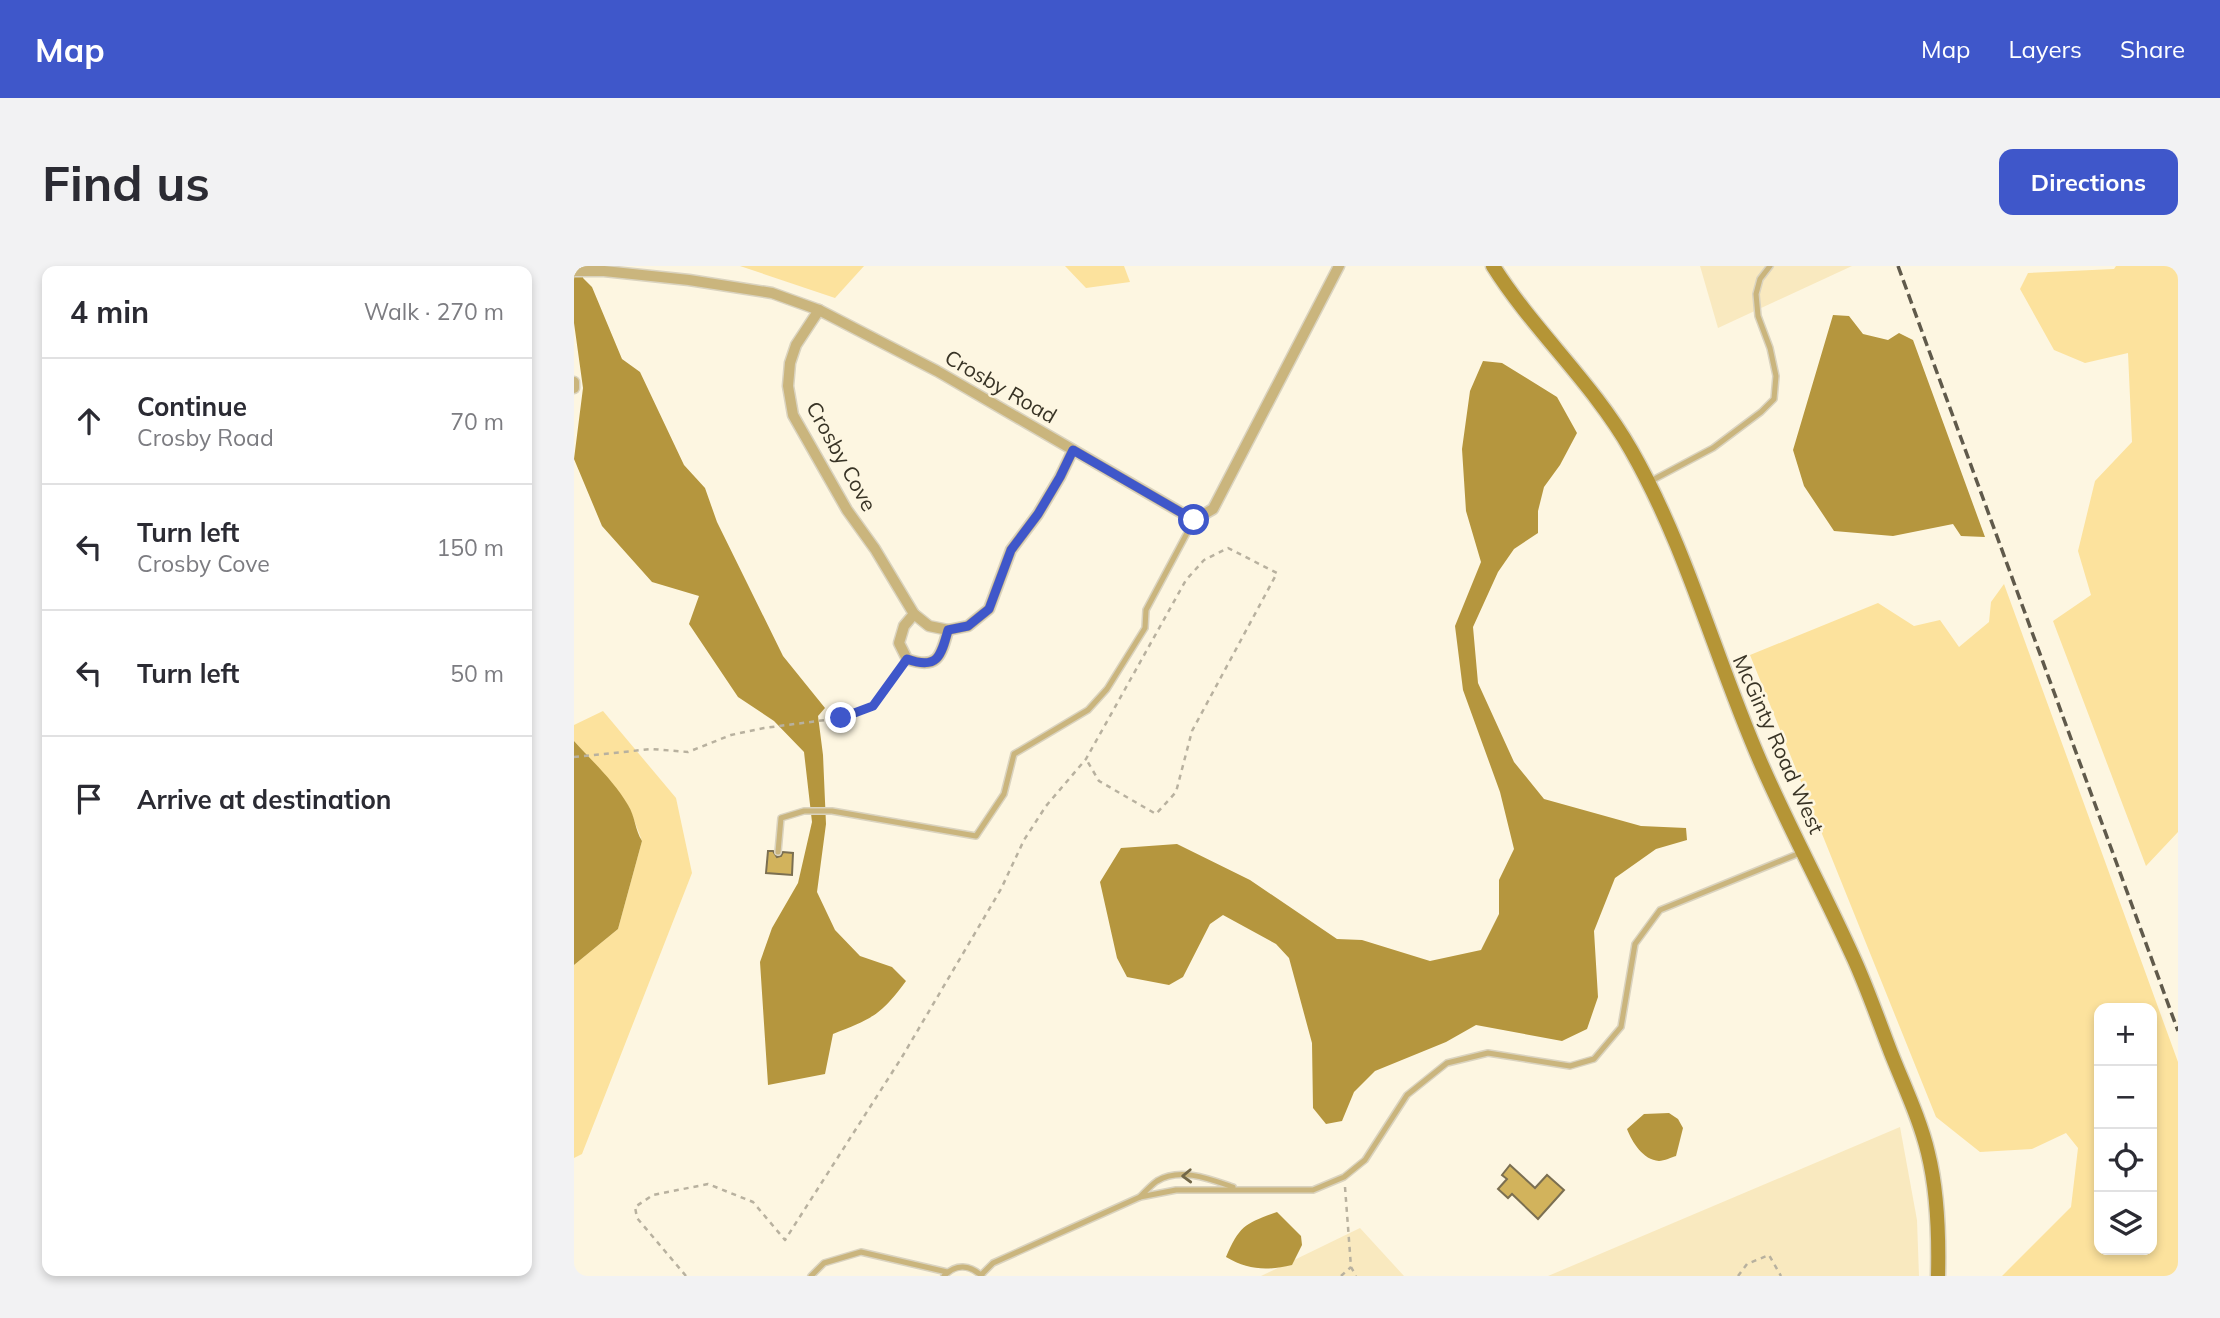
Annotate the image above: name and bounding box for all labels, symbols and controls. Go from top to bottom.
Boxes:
text: Map [35,29,105,70]
text: Map [1921,34,1970,64]
text: Layers [2008,34,2082,64]
text: Share [2120,34,2185,64]
button: Directions [1999,149,2178,215]
text: Find us [42,152,210,213]
text: 4 min [70,293,149,331]
text: Walk · 270 m [364,297,504,326]
street label: Crosby Road [940,344,1062,428]
text: Continue [137,390,247,423]
street label: Crosby Cove [801,397,883,515]
icon: ahead [70,402,108,440]
text: 70 m [450,407,504,436]
text: Crosby Road [137,423,274,452]
route start [1178,504,1209,535]
text: Turn left [137,516,239,549]
icon: left [70,528,108,566]
text: 150 m [436,533,504,562]
text: Crosby Cove [137,549,270,578]
street label: McGinty Road West [1728,650,1830,838]
icon: left [70,654,108,692]
text: Turn left [137,657,239,690]
text: 50 m [450,659,504,688]
route end [825,702,856,733]
icon: arrive [70,780,108,818]
text: Arrive at destination [137,783,392,816]
map controls [2094,1003,2157,1255]
button: + [2094,1003,2157,1066]
button: − [2094,1066,2157,1129]
button: locate [2094,1129,2157,1192]
one-way arrow [1181,1168,1192,1184]
button: layers [2094,1192,2157,1255]

